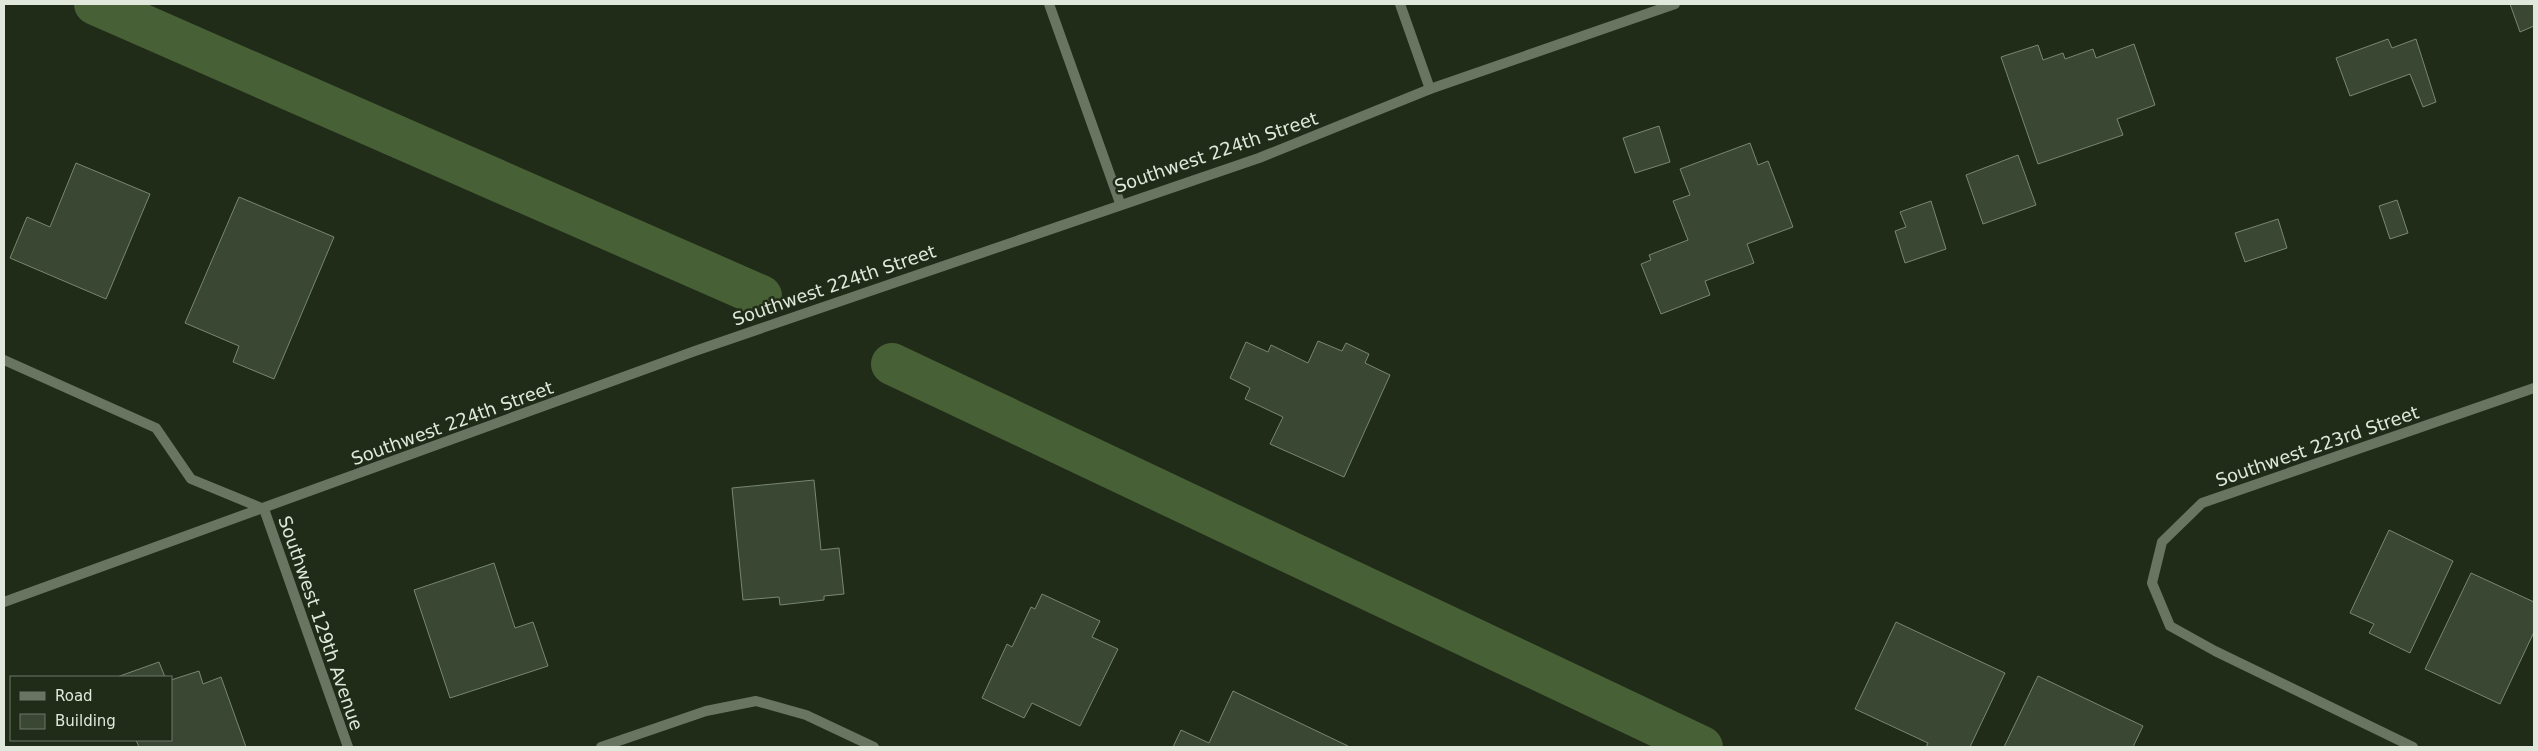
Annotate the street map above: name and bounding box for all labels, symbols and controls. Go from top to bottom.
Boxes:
street label: Southwest 224th Street [1112,107,1320,197]
street label: Southwest 224th Street [730,240,938,330]
street label: Southwest 224th Street [348,377,556,469]
street label: Southwest 223rd Street [2213,401,2421,491]
street label: Southwest 129th Avenue [274,513,368,733]
legend [10,676,172,741]
text: Road [55,687,93,705]
text: Building [55,712,116,730]

